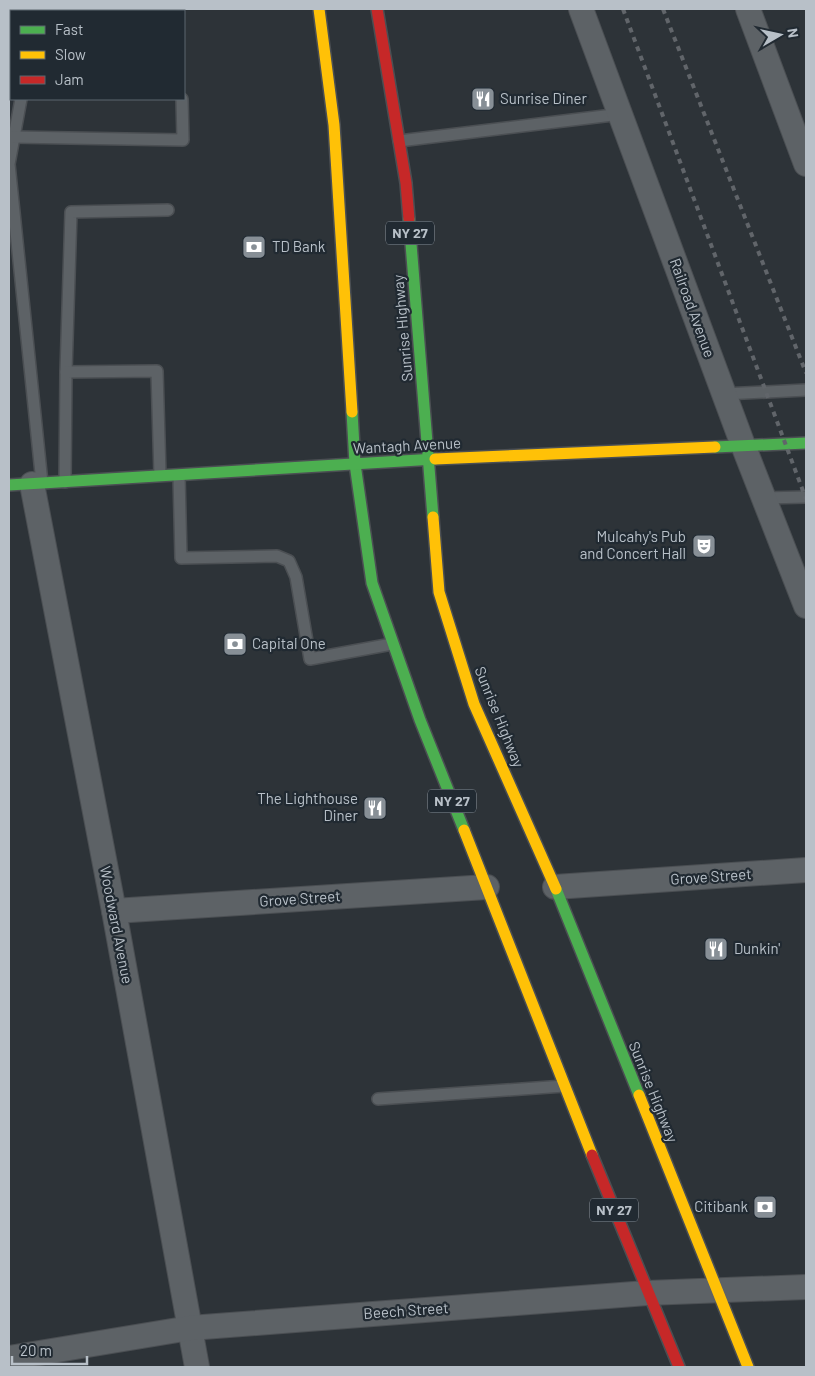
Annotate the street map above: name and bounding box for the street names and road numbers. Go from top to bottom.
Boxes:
road number: NY 27 [386,222,434,244]
street label: Railroad Avenue [667,256,719,360]
street label: Sunrise Highway [388,274,416,382]
street label: Wantagh Avenue [352,433,461,457]
street label: Sunrise Highway [472,664,528,770]
road number: NY 27 [428,789,476,812]
street label: Woodward Avenue [97,864,137,985]
street label: Grove Street [670,864,752,888]
street label: Grove Street [259,886,341,910]
street label: Sunrise Highway [626,1039,682,1145]
road number: NY 27 [590,1198,638,1222]
street label: Beech Street [363,1298,449,1322]

